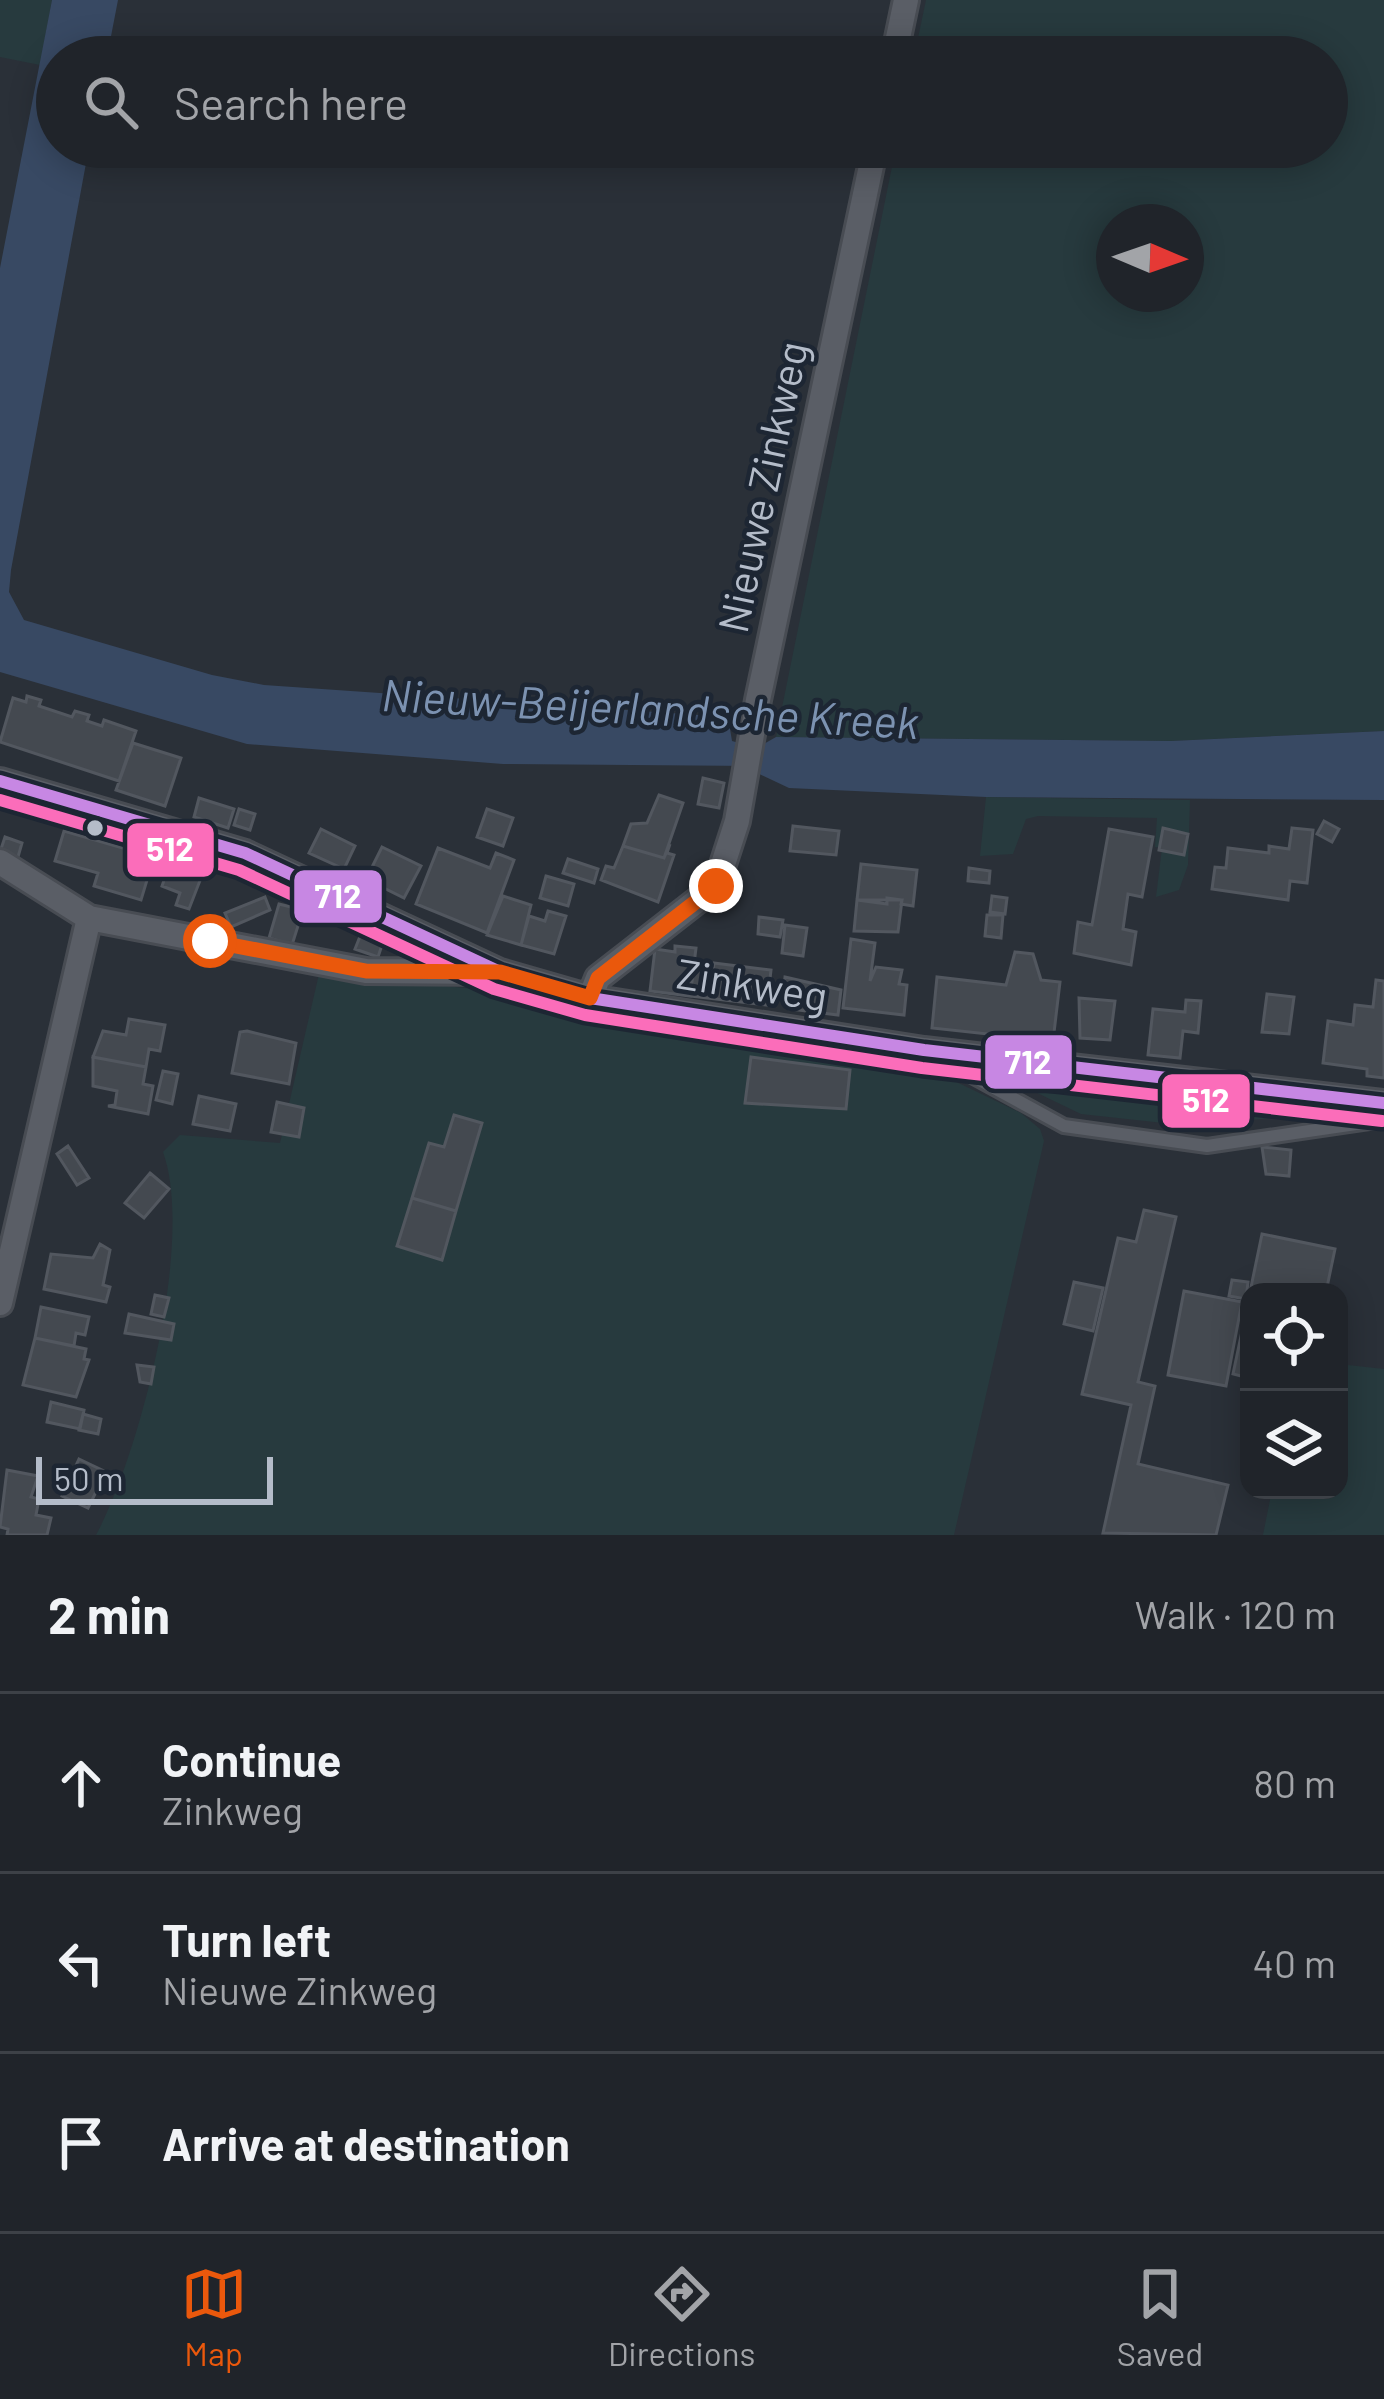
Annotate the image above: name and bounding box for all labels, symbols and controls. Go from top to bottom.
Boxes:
search box [36,36,1348,168]
icon: search [78,69,144,135]
text: Search here [174,75,408,129]
north arrow [1096,204,1204,312]
street label: Nieuwe Zinkweg [706,337,817,637]
water label: Nieuw-Beijerlandsche Kreek [380,666,920,748]
unlabelled marker [84,817,106,839]
line badge: 512 [125,821,216,879]
text: 512 [146,828,194,868]
route end [689,859,743,913]
line badge: 712 [292,868,384,925]
text: 712 [315,875,361,915]
route start [183,914,237,968]
street label: Zinkweg [673,946,831,1021]
line badge: 712 [983,1033,1074,1091]
text: 712 [1005,1041,1051,1081]
line badge: 512 [1160,1072,1252,1130]
text: 512 [1182,1079,1230,1119]
map controls [1240,1283,1348,1499]
button: locate [1240,1283,1348,1391]
button: layers [1240,1391,1348,1499]
scale bar [36,1451,273,1504]
text: 50 m [54,1458,124,1498]
text: 2 min [48,1583,170,1644]
text: Walk · 120 m [1135,1590,1336,1637]
text: Continue [162,1732,341,1786]
icon: ahead [48,1750,114,1816]
text: 80 m [1254,1759,1336,1806]
text: Zinkweg [162,1786,303,1833]
text: Turn left [162,1912,331,1966]
icon: left [48,1930,114,1996]
text: 40 m [1252,1939,1336,1986]
text: Nieuwe Zinkweg [162,1966,437,2013]
icon: arrive [48,2110,114,2176]
text: Arrive at destination [162,2116,570,2170]
tab: Map [181,2261,247,2373]
tab: Directions [608,2261,755,2373]
tab: Saved [1117,2261,1203,2373]

